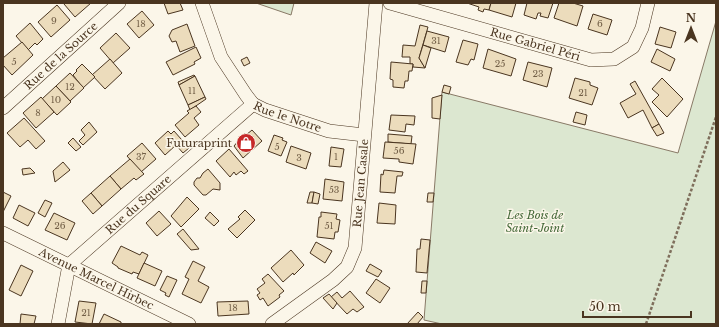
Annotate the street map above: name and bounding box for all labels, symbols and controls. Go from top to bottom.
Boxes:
north arrow [671,8,711,48]
text: N [686,11,697,25]
house number: 9 [51,15,57,26]
house number: 18 [136,18,146,29]
house number: 6 [597,18,603,29]
street label: Rue de la Source [21,19,100,92]
street label: Rue Gabriel Péri [489,25,582,64]
house number: 31 [431,35,441,46]
house number: 5 [11,56,17,67]
house number: 25 [495,58,505,69]
house number: 23 [532,68,544,79]
house number: 12 [65,81,75,92]
house number: 11 [188,85,196,96]
house number: 21 [578,87,588,98]
house number: 10 [51,94,61,105]
street label: Rue le Notre [251,98,323,135]
house number: 8 [35,107,41,118]
shop icon: Futuraprint [235,132,257,154]
place label: Futuraprint [166,136,233,150]
street label: Rue Jean Casale [350,138,371,228]
house number: 5 [274,141,280,152]
house number: 56 [394,145,405,156]
house number: 37 [136,151,147,162]
house number: 1 [334,151,338,162]
house number: 3 [296,152,302,163]
street label: Rue du Square [102,172,174,237]
house number: 53 [329,184,339,195]
park label: Les Bois de Saint-Joint [506,208,564,235]
house number: 26 [54,220,66,231]
house number: 51 [324,220,334,231]
street label: Avenue Marcel Hirbec [36,244,156,313]
scale bar [583,293,691,319]
text: 50 m [589,299,621,314]
house number: 18 [228,302,238,313]
house number: 21 [81,307,91,318]

